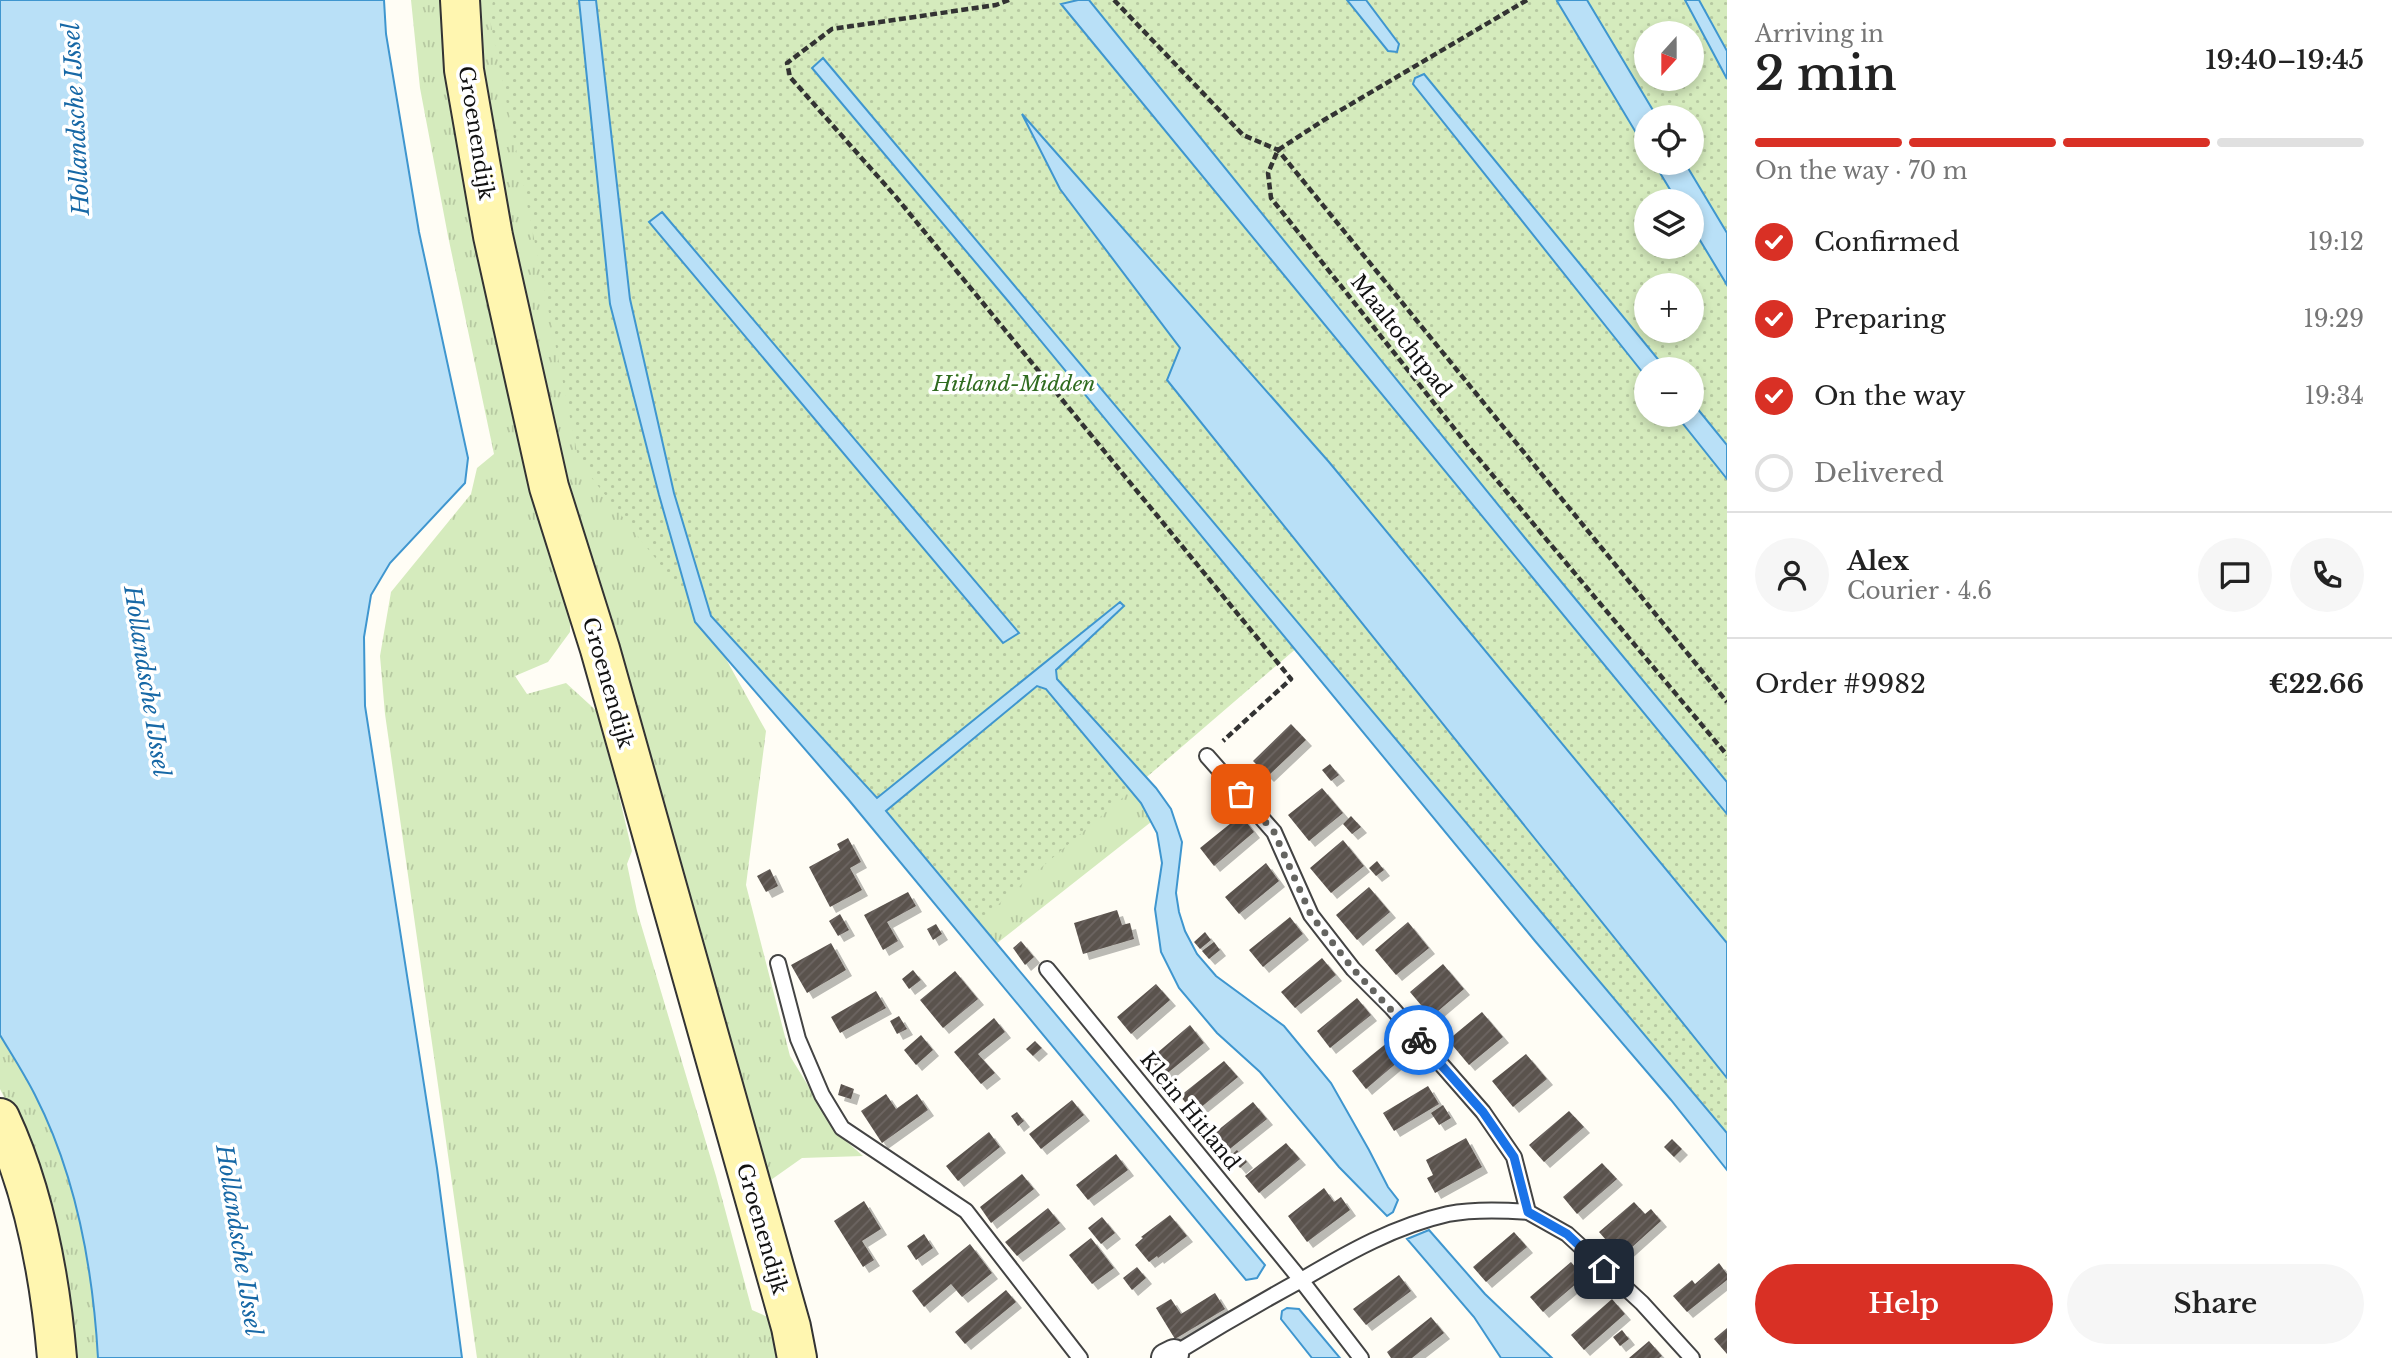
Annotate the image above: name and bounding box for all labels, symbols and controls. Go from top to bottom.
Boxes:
text: Arriving in [1755,20,1884,48]
water label: Hollandsche IJssel [57,21,95,217]
north arrow [1634,21,1704,91]
map controls [1634,21,1704,427]
text: 19:40–19:45 [2205,44,2364,76]
text: 2 min [1755,45,1897,102]
street label: Groenendijk [453,64,499,202]
button: locate [1634,105,1704,175]
text: On the way · 70 m [1755,157,1968,185]
button: layers [1634,189,1704,259]
icon: check [1755,223,1793,261]
text: Confirmed [1814,226,1959,258]
text: 19:12 [2308,228,2364,256]
street label: Maaltochtpad [1345,270,1457,402]
button: + [1634,273,1704,343]
icon: check [1755,300,1793,338]
text: Preparing [1814,303,1946,335]
text: 19:29 [2303,305,2364,333]
button: − [1634,357,1704,427]
park label: Hitland-Midden [932,371,1095,397]
icon: check [1755,377,1793,415]
text: On the way [1814,380,1966,412]
text: 19:34 [2305,382,2364,410]
text: Delivered [1814,457,1944,489]
button: person [1755,538,1829,612]
button: chat [2198,538,2272,612]
button: phone [2290,538,2364,612]
text: Alex [1847,545,1909,577]
text: Courier · 4.6 [1847,577,1992,605]
water label: Hollandsche IJssel [118,583,176,779]
street label: Groenendijk [577,614,639,752]
text: Order #9982 [1755,668,1926,700]
text: €22.66 [2269,668,2364,700]
pin [1211,764,1271,824]
icon: bag [1222,775,1260,813]
courier [1384,1005,1454,1075]
icon: bike [1400,1021,1438,1059]
street label: Klein Hitland [1134,1047,1246,1175]
water label: Hollandsche IJssel [210,1142,268,1338]
street label: Groenendijk [731,1160,793,1298]
pin [1574,1239,1634,1299]
icon: home [1585,1250,1623,1288]
button: Help [1755,1264,2053,1344]
button: Share [2067,1264,2364,1344]

